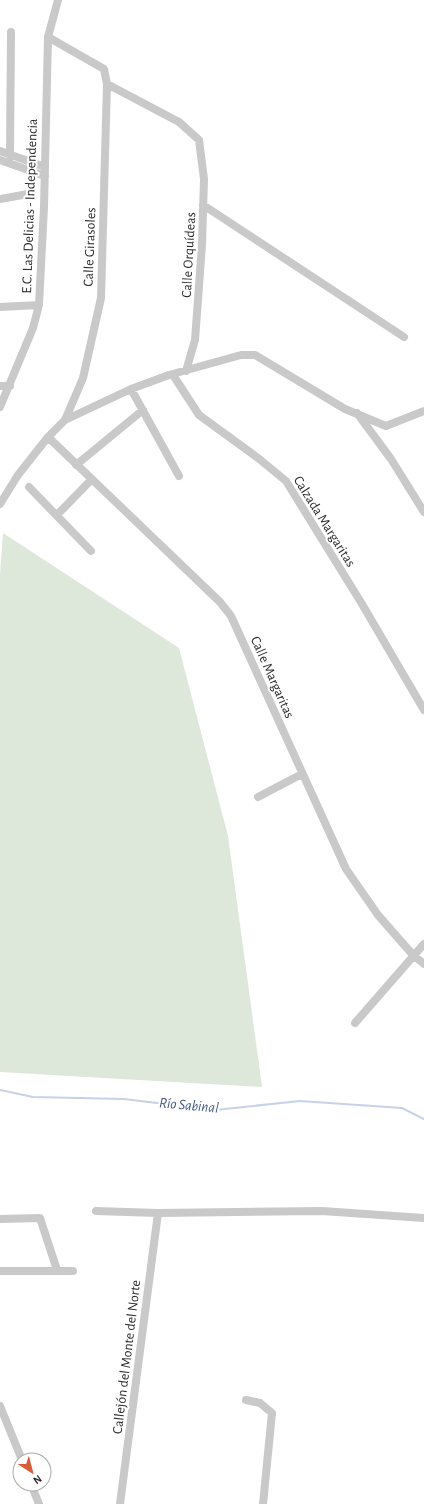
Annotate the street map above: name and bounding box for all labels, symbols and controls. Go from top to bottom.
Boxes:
street label: E.C. Las Delicias - Independencia [20,118,40,294]
street label: Calle Girasoles [82,207,98,287]
street label: Calle Orquídeas [180,212,198,298]
street label: Calzada Margaritas [291,474,358,569]
street label: Calle Margaritas [248,634,296,721]
water label: Río Sabinal [159,1095,220,1116]
street label: Callejón del Monte del Norte [111,1279,143,1435]
north arrow [12,1452,52,1492]
text: N [31,1473,44,1486]

